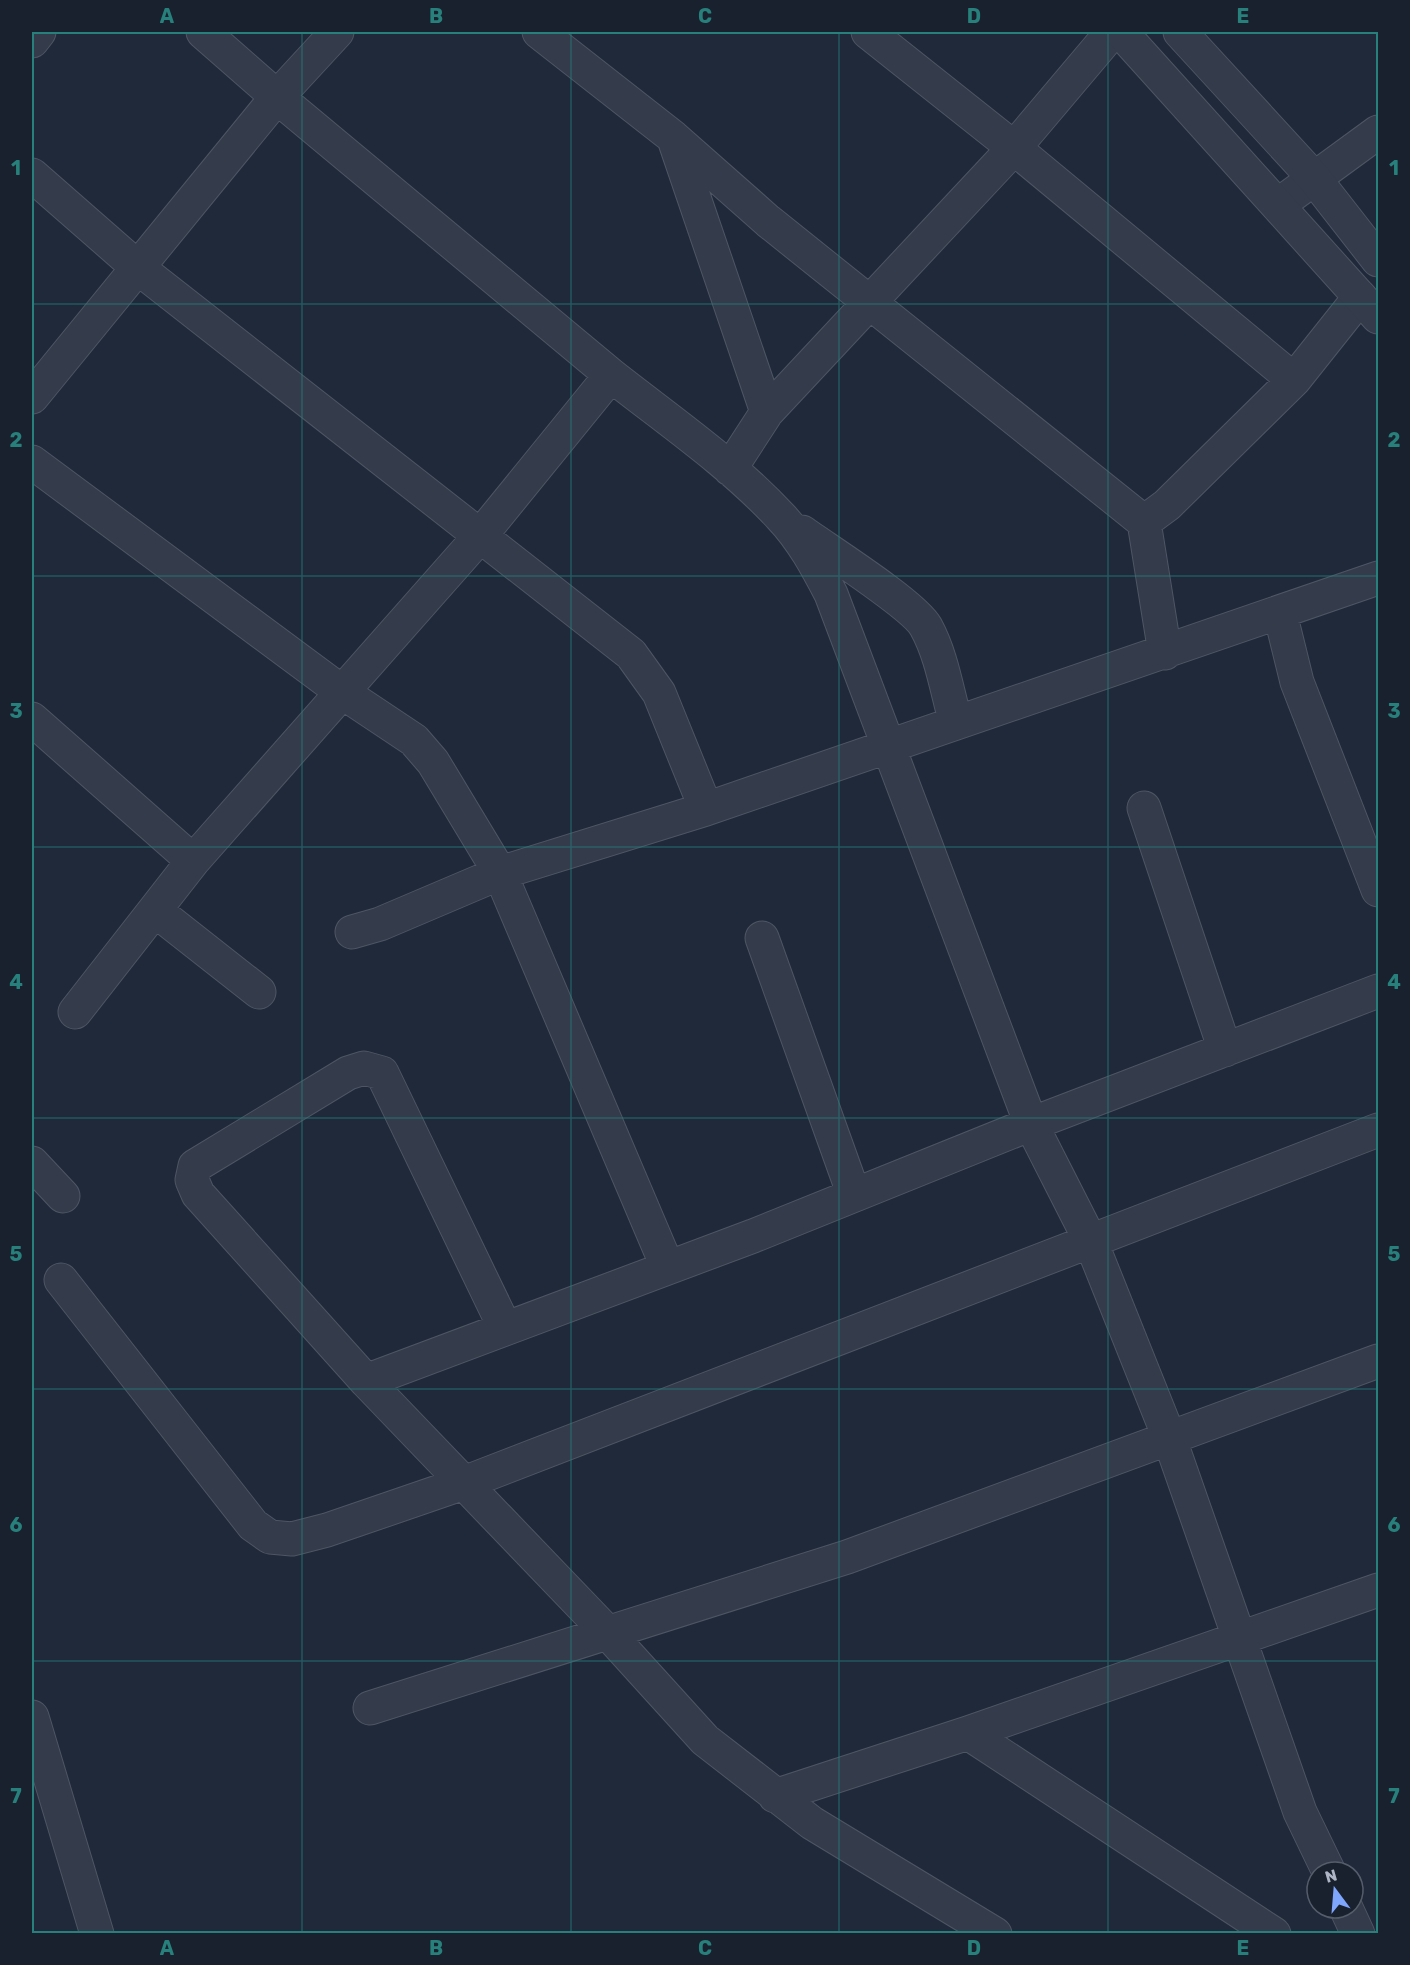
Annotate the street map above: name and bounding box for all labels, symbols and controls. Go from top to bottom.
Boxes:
text: A [160,4,175,28]
text: B [429,4,443,28]
text: C [698,4,712,28]
text: D [967,4,981,28]
text: E [1237,4,1249,28]
text: 1 [11,156,21,180]
text: 1 [1389,156,1399,180]
text: 2 [10,428,23,452]
text: 2 [1388,428,1401,452]
text: 3 [9,699,23,723]
text: 3 [1387,699,1401,723]
text: 4 [9,970,23,994]
text: 4 [1387,970,1401,994]
text: 5 [10,1242,23,1266]
text: 5 [1388,1242,1401,1266]
text: 6 [9,1513,23,1537]
text: 6 [1387,1513,1401,1537]
text: 7 [10,1784,22,1808]
text: 7 [1388,1784,1400,1808]
north arrow [1305,1860,1365,1920]
text: N [1323,1865,1339,1887]
text: A [160,1936,175,1960]
text: B [429,1936,443,1960]
text: C [698,1936,712,1960]
text: D [967,1936,981,1960]
text: E [1237,1936,1249,1960]

